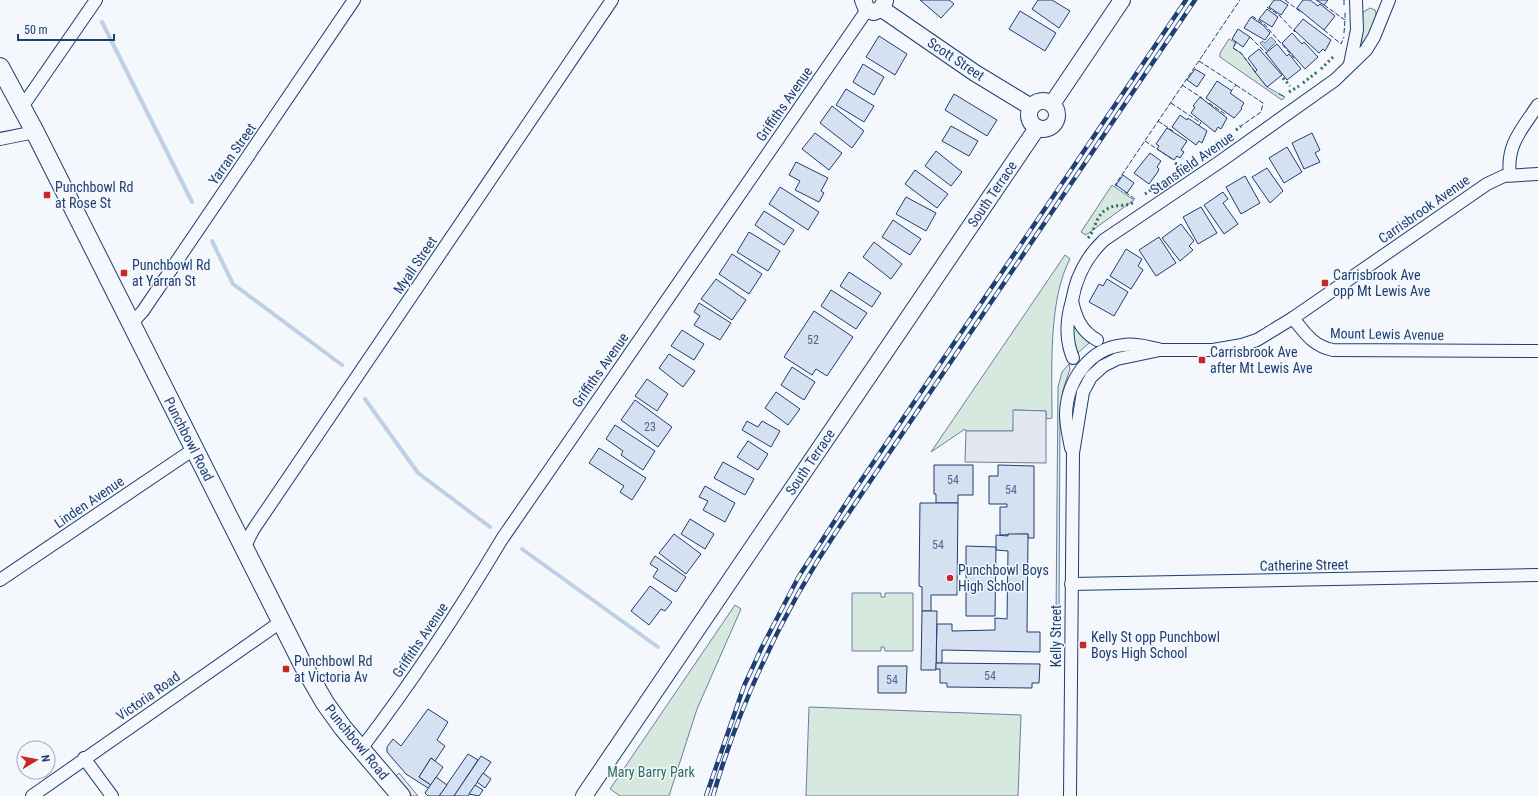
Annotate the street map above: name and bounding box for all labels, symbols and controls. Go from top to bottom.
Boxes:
scale bar [18,16,114,42]
text: 50 m [24,23,48,37]
street label: Scott Street [925,34,987,84]
street label: Griffiths Avenue [753,63,816,144]
street label: Yarran Street [205,120,259,188]
street label: Stansfield Avenue [1147,128,1237,198]
street label: South Terrace [964,158,1020,230]
street label: Carrisbrook Avenue [1375,171,1473,246]
place label: Punchbowl Rd at Rose St [55,179,133,211]
marker: Punchbowl Rd at Rose St [42,190,52,200]
street label: Myall Street [390,233,440,297]
place label: Punchbowl Rd at Yarran St [132,257,210,289]
place label: Carrisbrook Ave opp Mt Lewis Ave [1333,267,1431,299]
marker: Punchbowl Rd at Yarran St [119,268,129,278]
marker: Carrisbrook Ave opp Mt Lewis Ave [1320,278,1330,288]
street label: Mount Lewis Avenue [1330,325,1445,343]
street label: Griffiths Avenue [569,329,632,410]
house number: 52 [807,333,819,347]
place label: Carrisbrook Ave after Mt Lewis Ave [1210,344,1313,376]
marker: Carrisbrook Ave after Mt Lewis Ave [1197,355,1207,365]
street label: Punchbowl Road [161,394,217,484]
house number: 23 [644,420,656,434]
street label: South Terrace [782,426,838,498]
street label: Linden Avenue [51,473,127,531]
house number: 54 [947,473,959,487]
house number: 54 [1005,483,1017,497]
house number: 54 [932,538,944,552]
street label: Catherine Street [1259,556,1349,574]
place label: Punchbowl Boys High School [958,562,1049,594]
marker: Punchbowl Boys High School [945,573,955,583]
street label: Griffiths Avenue [389,599,451,681]
street label: Kelly Street [1048,605,1064,667]
place label: Kelly St opp Punchbowl Boys High School [1091,629,1220,661]
marker: Kelly St opp Punchbowl Boys High School [1078,640,1088,650]
place label: Punchbowl Rd at Victoria Av [294,653,372,685]
marker: Punchbowl Rd at Victoria Av [281,664,291,674]
street label: Victoria Road [113,668,183,724]
house number: 54 [984,669,996,683]
house number: 54 [886,673,898,687]
street label: Punchbowl Road [322,701,392,783]
north arrow [16,740,56,780]
text: N [38,754,52,763]
park label: Mary Barry Park [607,764,696,780]

